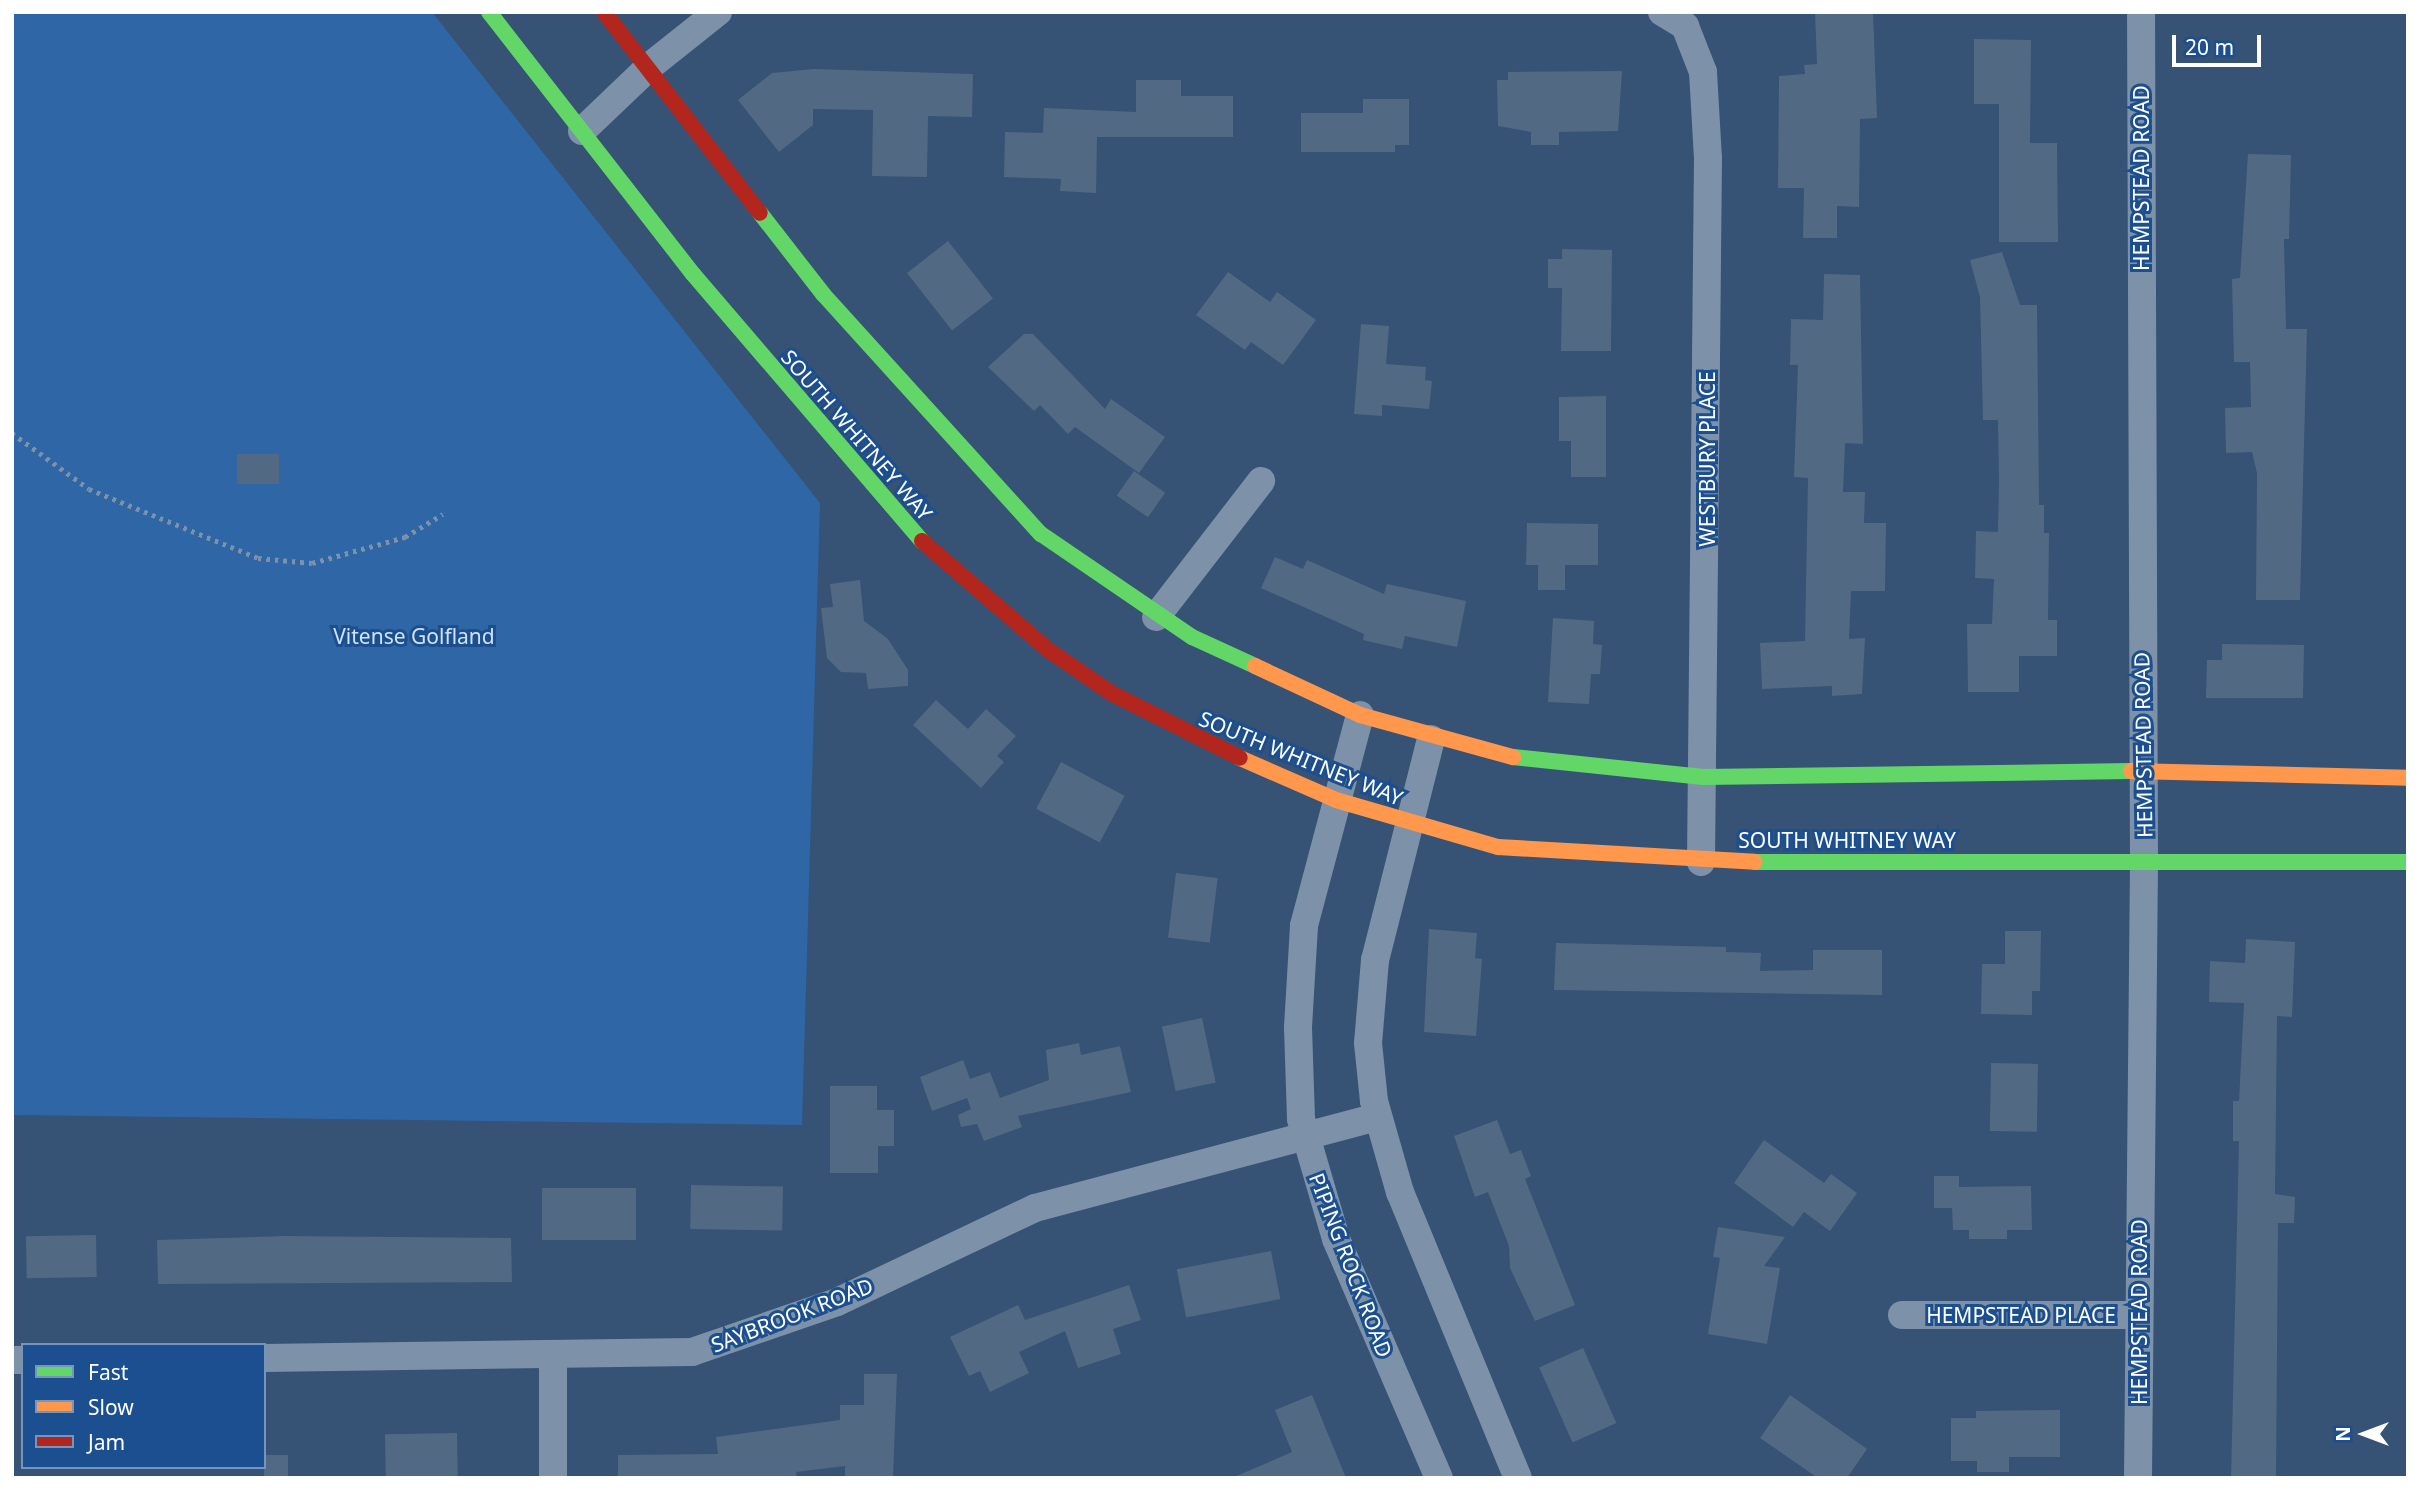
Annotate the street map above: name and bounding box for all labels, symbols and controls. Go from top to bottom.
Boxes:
scale bar [2175,21,2264,65]
text: 20 m [2185,33,2234,61]
street label: HEMPSTEAD ROAD [2128,85,2154,271]
street label: SOUTH WHITNEY WAY [776,345,938,525]
street label: WESTBURY PLACE [1694,371,1720,547]
park label: Vitense Golfland [333,623,495,649]
street label: HEMPSTEAD ROAD [2129,652,2157,838]
street label: SOUTH WHITNEY WAY [1195,706,1407,810]
street label: SOUTH WHITNEY WAY [1738,827,1956,853]
street label: PIPING ROCK ROAD [1304,1169,1398,1361]
street label: HEMPSTEAD ROAD [2126,1219,2152,1405]
street label: SAYBROOK ROAD [708,1273,876,1357]
street label: HEMPSTEAD PLACE [1926,1302,2116,1328]
legend [21,1343,266,1469]
text: Fast [88,1358,128,1386]
text: Slow [88,1393,134,1421]
north arrow [2329,1399,2399,1469]
text: N [2330,1426,2356,1442]
text: Jam [88,1428,125,1456]

